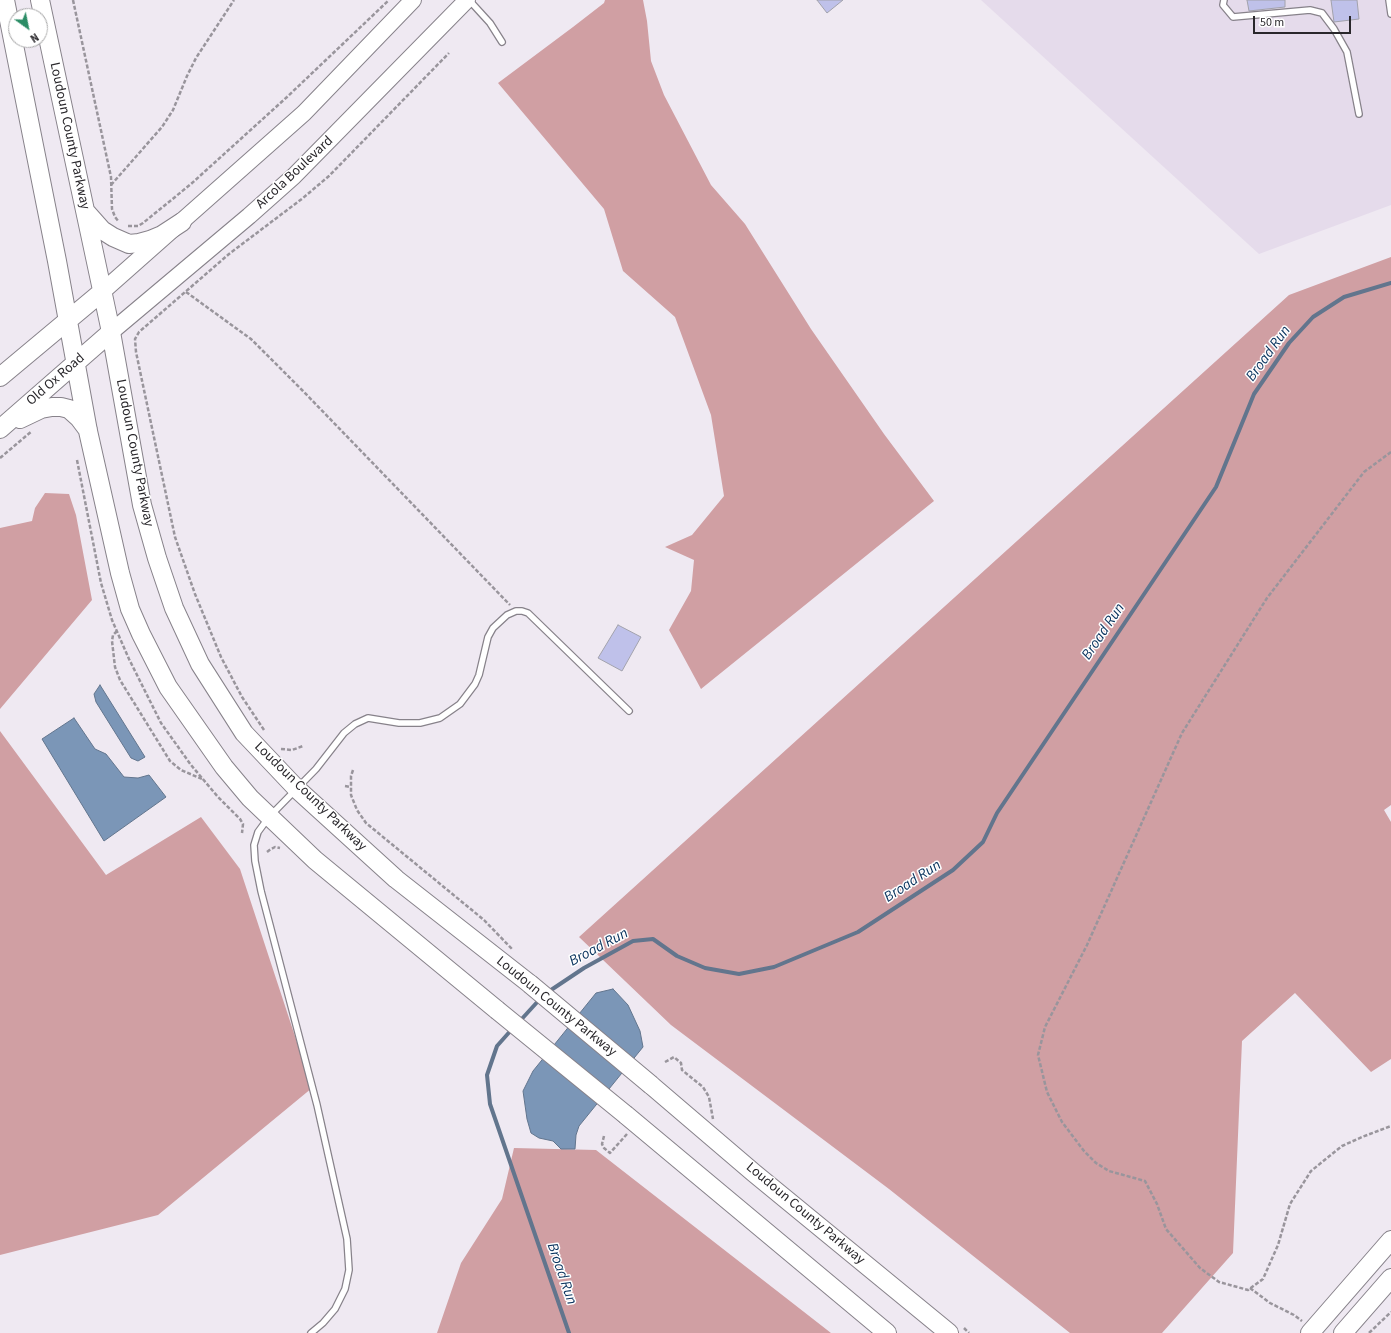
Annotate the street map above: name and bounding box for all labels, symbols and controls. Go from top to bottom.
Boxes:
north arrow [8,8,48,48]
scale bar [1255,8,1353,34]
text: 50 m [1260,14,1284,31]
text: N [27,29,41,46]
street label: Loudoun County Parkway [45,61,93,211]
street label: Arcola Boulevard [253,133,337,213]
water label: Broad Run [1243,323,1295,385]
street label: Old Ox Road [23,350,89,410]
street label: Loudoun County Parkway [111,378,157,528]
water label: Broad Run [1079,600,1129,664]
street label: Loudoun County Parkway [250,739,370,855]
water label: Broad Run [881,857,945,907]
water label: Broad Run [566,925,632,971]
street label: Loudoun County Parkway [492,953,620,1061]
street label: Loudoun County Parkway [742,1159,868,1269]
water label: Broad Run [542,1241,580,1307]

